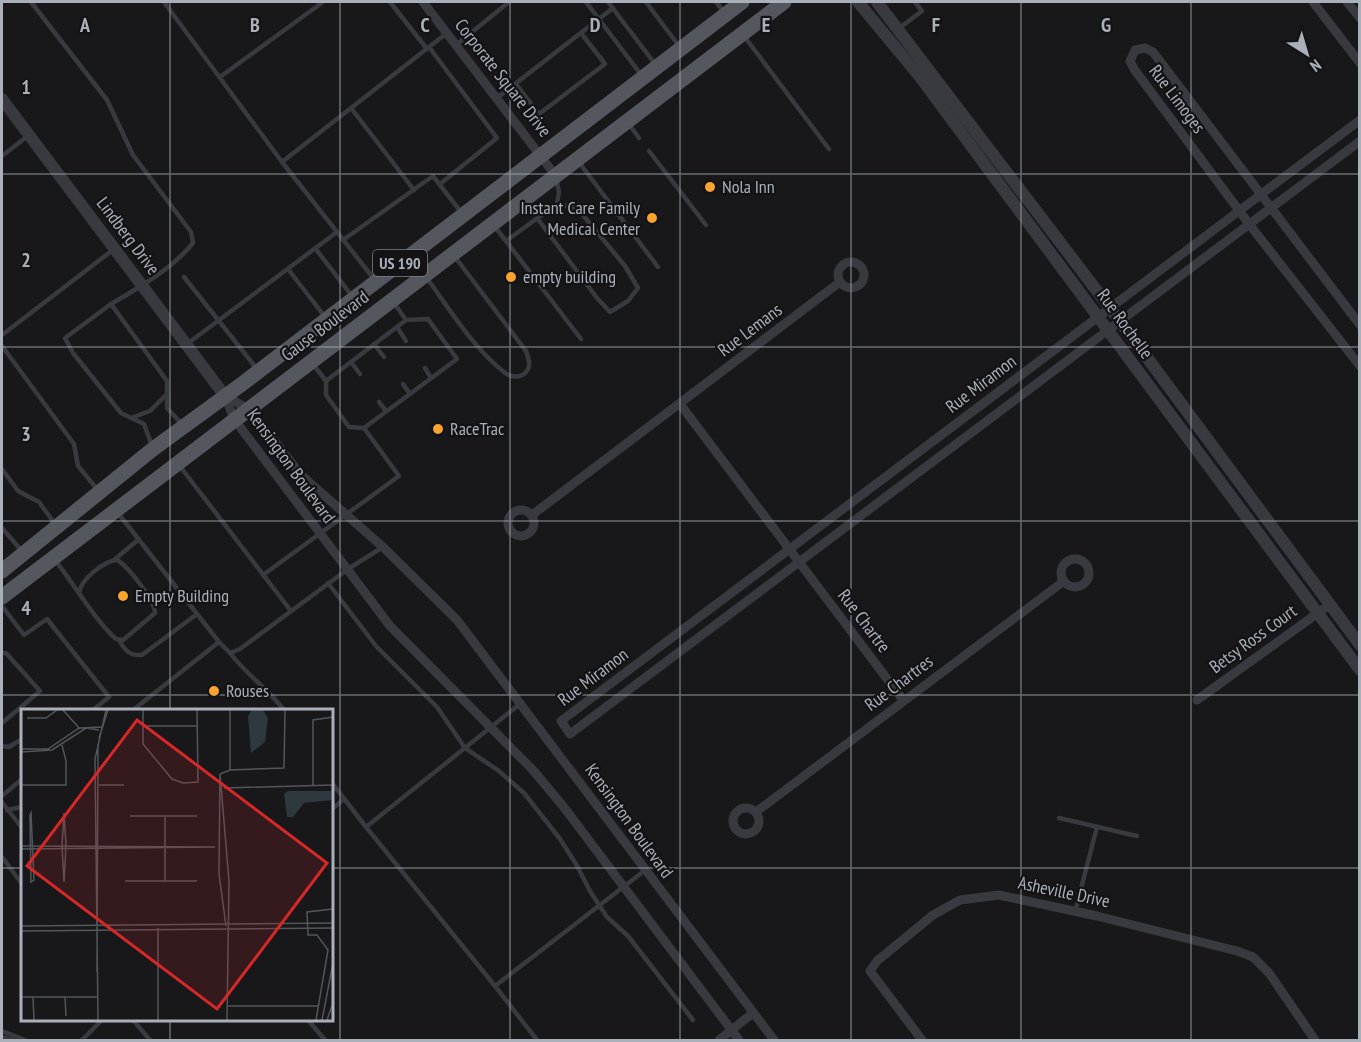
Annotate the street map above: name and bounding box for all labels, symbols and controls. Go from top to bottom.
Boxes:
text: A [79,12,91,38]
text: B [250,12,260,38]
text: C [420,12,430,38]
text: D [590,12,601,38]
text: E [762,12,770,38]
text: F [932,12,940,38]
text: G [1101,12,1111,38]
street label: Corporate Square Drive [450,14,557,141]
north arrow [1277,24,1337,84]
text: N [1307,55,1325,77]
street label: Rue Limoges [1144,60,1211,138]
text: 1 [21,74,31,100]
place label: Nola Inn [722,175,775,198]
marker: Nola Inn [703,180,717,194]
street label: Lindberg Drive [92,192,165,279]
place label: Instant Care Family Medical Center [520,196,640,240]
marker: Instant Care Family Medical Center [645,211,659,225]
text: 2 [21,247,31,273]
road number: US 190 [373,250,427,276]
place label: empty building [523,265,616,288]
marker: empty building [504,270,518,284]
street label: Rue Rochelle [1092,284,1159,363]
street label: Gause Boulevard [276,285,373,366]
street label: Rue Lemans [713,298,786,361]
street label: Rue Miramon [941,350,1021,418]
street label: Kensington Boulevard [242,404,341,527]
place label: RaceTrac [450,417,505,440]
text: 3 [21,421,31,447]
marker: RaceTrac [431,422,445,436]
place label: Empty Building [135,584,229,607]
street label: Rue Chartre [833,584,896,657]
marker: Empty Building [116,589,130,603]
text: 4 [21,595,31,621]
street label: Betsy Ross Court [1205,599,1301,678]
street label: Rue Miramon [553,643,633,711]
street label: Rue Chartres [860,649,938,716]
place label: Rouses [226,679,269,702]
marker: Rouses [207,684,221,698]
inset map [21,709,333,1021]
street label: Kensington Boulevard [580,759,679,882]
street label: Asheville Drive [1016,871,1112,912]

